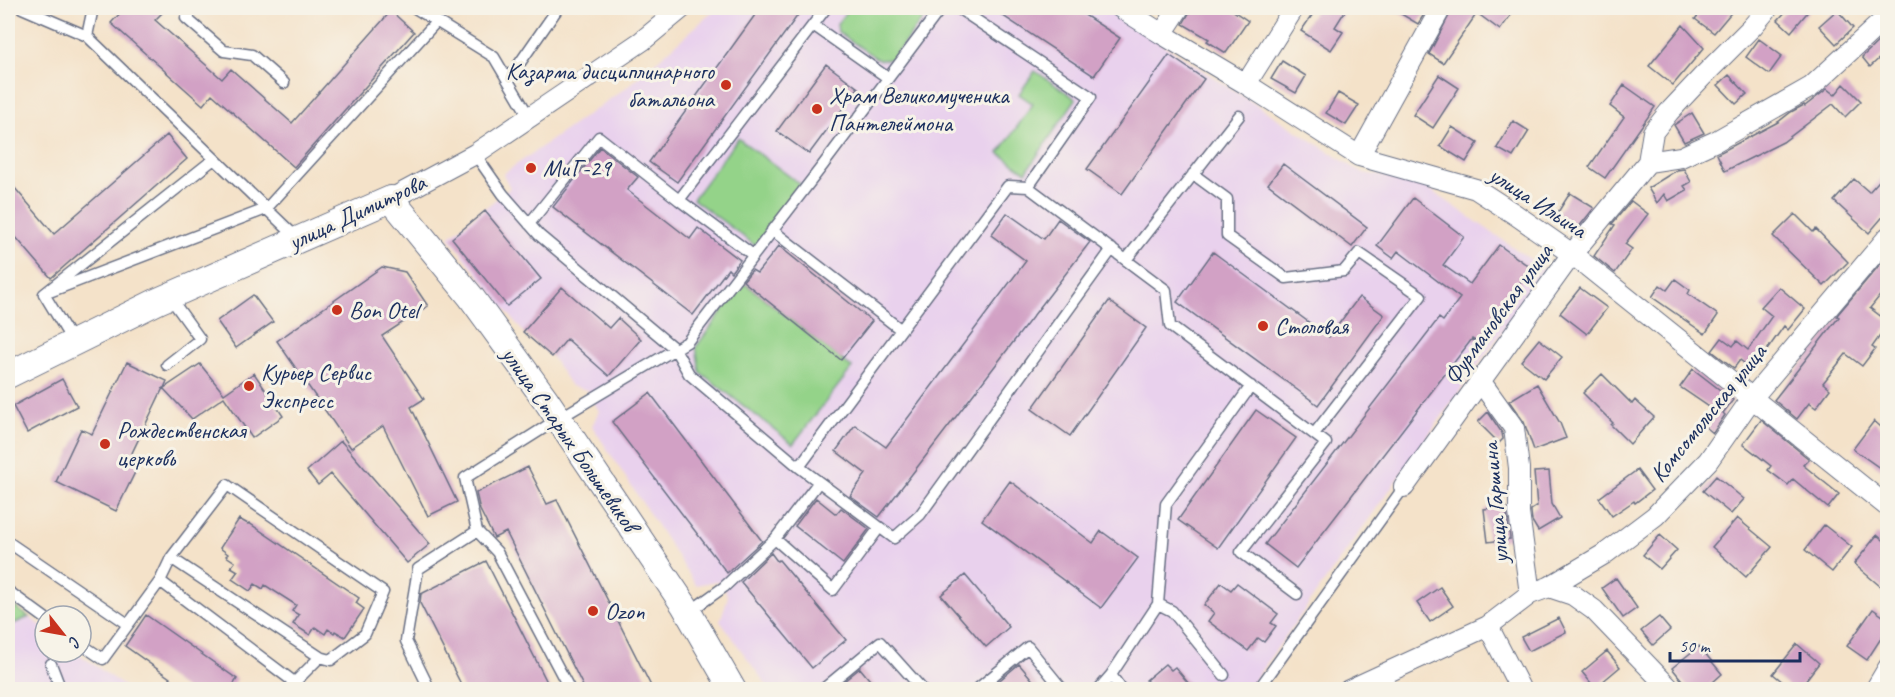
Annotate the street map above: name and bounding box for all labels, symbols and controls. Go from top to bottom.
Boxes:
place label: Казарма дисциплинарного батальона [506,56,716,114]
marker: Казарма дисциплинарного батальона [719,78,733,92]
place label: Храм Великомученика Пантелеймона [829,80,1010,138]
marker: Храм Великомученика Пантелеймона [810,102,824,116]
place label: МиГ-29 [543,153,613,183]
street label: улица Ильича [1482,158,1593,245]
marker: МиГ-29 [524,161,538,175]
street label: улица Димитрова [282,166,432,258]
street label: Фурмановская улица [1437,237,1560,390]
place label: Bon Otel [349,295,422,325]
marker: Bon Otel [330,303,344,317]
place label: Столовая [1275,311,1350,341]
marker: Столовая [1256,319,1270,333]
street label: Комсомольская улица [1643,337,1774,488]
street label: улица Старых Большевиков [494,339,648,542]
place label: Курьер Сервис Экспресс [261,357,372,415]
marker: Курьер Сервис Экспресс [242,379,256,393]
place label: Рождественская церковь [117,415,247,473]
marker: Рождественская церковь [98,437,112,451]
street label: улица Гаршина [1475,439,1515,567]
place label: Ozon [605,596,645,626]
north arrow [33,604,93,664]
marker: Ozon [586,604,600,618]
scale bar [1670,625,1800,663]
text: С [63,633,86,652]
text: 50 m [1679,635,1712,657]

